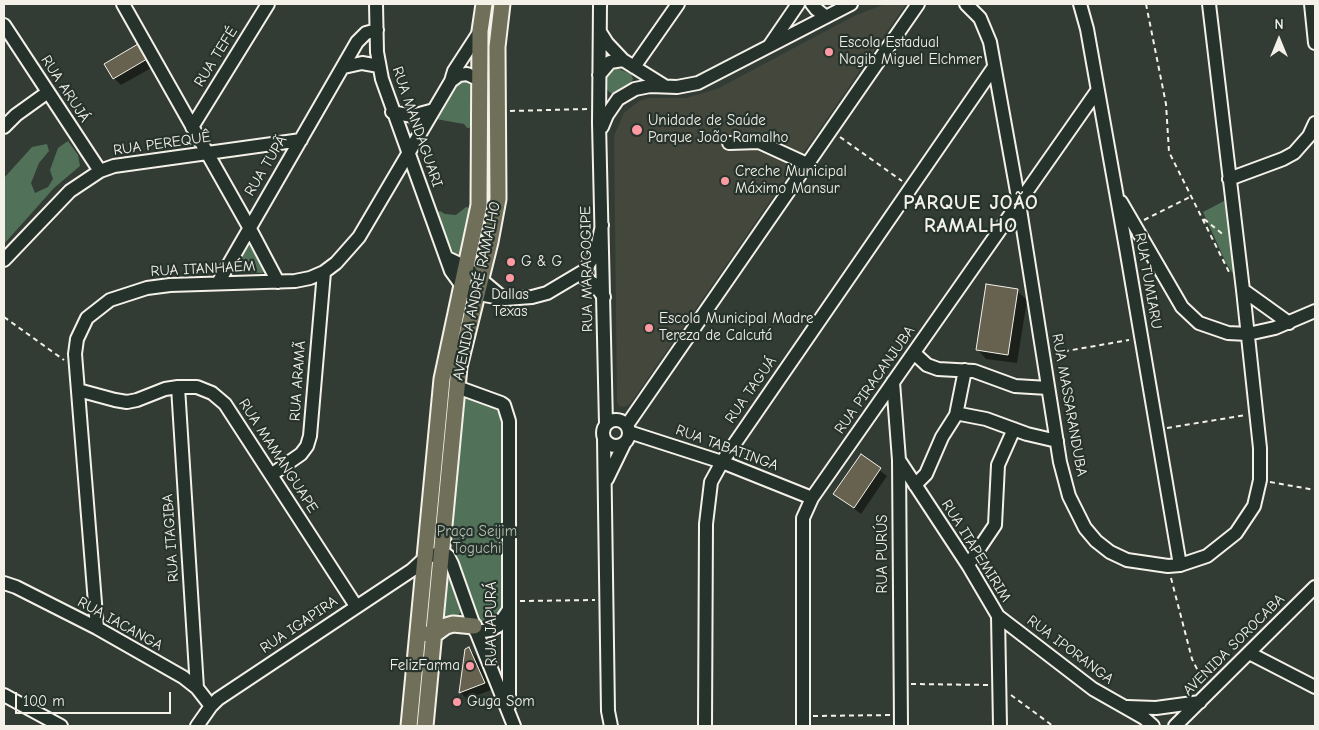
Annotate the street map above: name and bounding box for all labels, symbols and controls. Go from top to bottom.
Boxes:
north arrow [1254,15,1304,65]
text: N [1274,16,1284,33]
street label: RUA TEFÉ [191,24,241,90]
place label: Escola Estadual Nagib Miguel Elchmer [839,34,982,69]
marker: Escola Estadual Nagib Miguel Elchmer [823,46,835,58]
street label: RUA ARUJÁ [37,52,93,126]
street label: RUA MANDAGUARI [388,64,446,190]
place label: Unidade de Saúde Parque João Ramalho [648,112,789,147]
marker: Unidade de Saúde Parque João Ramalho [630,123,644,137]
street label: RUA PEREQUÊ [112,128,212,160]
street label: RUA TUPÃ [241,132,291,200]
place label: Creche Municipal Máximo Mansur [735,163,847,198]
marker: Creche Municipal Máximo Mansur [719,175,731,187]
district label: PARQUE JOÃO RAMALHO [902,191,1040,238]
street label: AVENIDA ANDRÉ RAMALHO [449,200,505,382]
street label: RUA MARAGOGIPE [577,206,597,332]
street label: RUA TUMIARU [1131,231,1165,331]
place label: G & G [521,253,562,271]
marker: G & G [505,256,517,268]
street label: RUA ITANHAÉM [150,257,256,281]
marker: Dallas Texas [504,272,516,284]
place label: Dallas Texas [491,286,529,321]
place label: Escola Municipal Madre Tereza de Calcutá [659,310,813,345]
marker: Escola Municipal Madre Tereza de Calcutá [643,322,655,334]
street label: RUA PIRACANJUBA [831,323,919,437]
street label: RUA MASSARANDUBA [1048,332,1090,478]
street label: RUA ARAMÃ [286,340,310,422]
street label: RUA TAGUÁ [721,353,781,427]
street label: RUA MAMANGUAPE [234,396,322,516]
street label: RUA TABATINGA [673,421,781,475]
street label: RUA ITAGIBA [159,493,183,583]
street label: RUA ITAPEMIRIM [937,497,1015,605]
street label: RUA PURÚS [874,514,892,594]
park label: Praça Seijim Toguchi [437,523,517,558]
street label: RUA JAPURÁ [483,582,501,666]
street label: AVENIDA SOROCABA [1179,590,1289,700]
street label: RUA IGAPIRA [257,592,341,658]
street label: RUA IACANGA [74,593,166,655]
street label: RUA IPORANGA [1023,612,1117,688]
place label: FelizFarma [390,657,460,675]
marker: FelizFarma [464,660,476,672]
scale bar [18,682,174,714]
text: 100 m [23,692,65,710]
place label: Guga Som [467,693,535,711]
marker: Guga Som [451,696,463,708]

